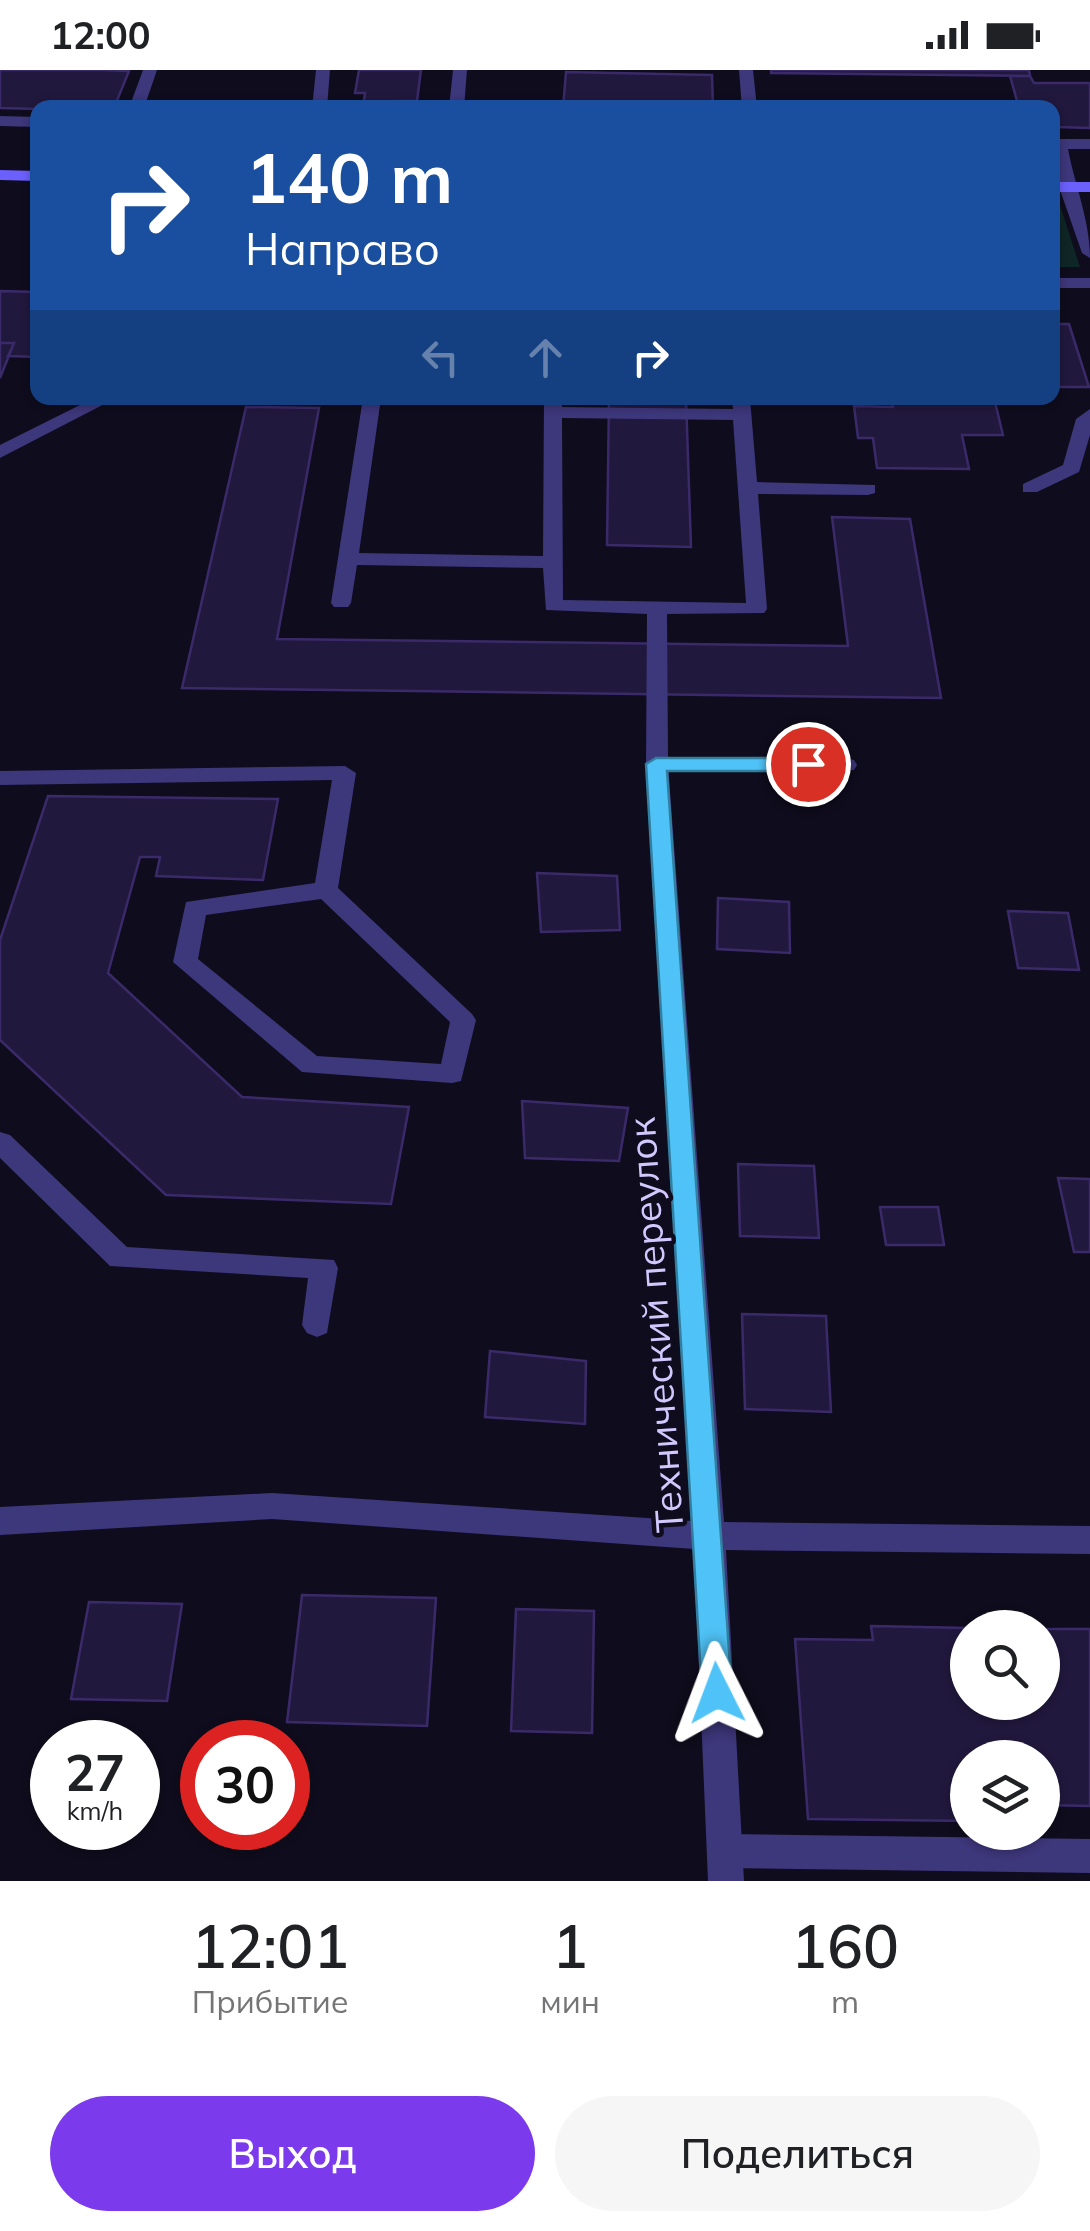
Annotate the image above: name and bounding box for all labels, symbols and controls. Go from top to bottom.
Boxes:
text: 12:00 [50,11,151,59]
text: 140 m [245,133,453,221]
icon: right [80,140,210,270]
text: Направо [245,220,440,276]
icon: left [413,330,468,385]
icon: ahead [518,330,573,385]
icon: right [623,330,678,385]
pin [766,722,851,807]
icon: arrive [781,737,836,792]
street label: Технический переулок [617,1115,693,1534]
map controls [950,1610,1060,1850]
button: search [950,1610,1060,1720]
position arrow [665,1641,769,1745]
speed limit sign: 30 [180,1720,310,1850]
button: layers [950,1740,1060,1850]
text: 27 [65,1741,125,1804]
text: km/h [67,1795,123,1826]
text: 12:01 [191,1908,349,1983]
text: 1 [552,1908,588,1983]
text: 160 [791,1908,899,1983]
text: Прибытие [192,1981,349,2021]
text: мин [540,1981,600,2021]
text: m [831,1981,859,2021]
button: Выход [50,2096,535,2211]
button: Поделиться [555,2096,1040,2211]

